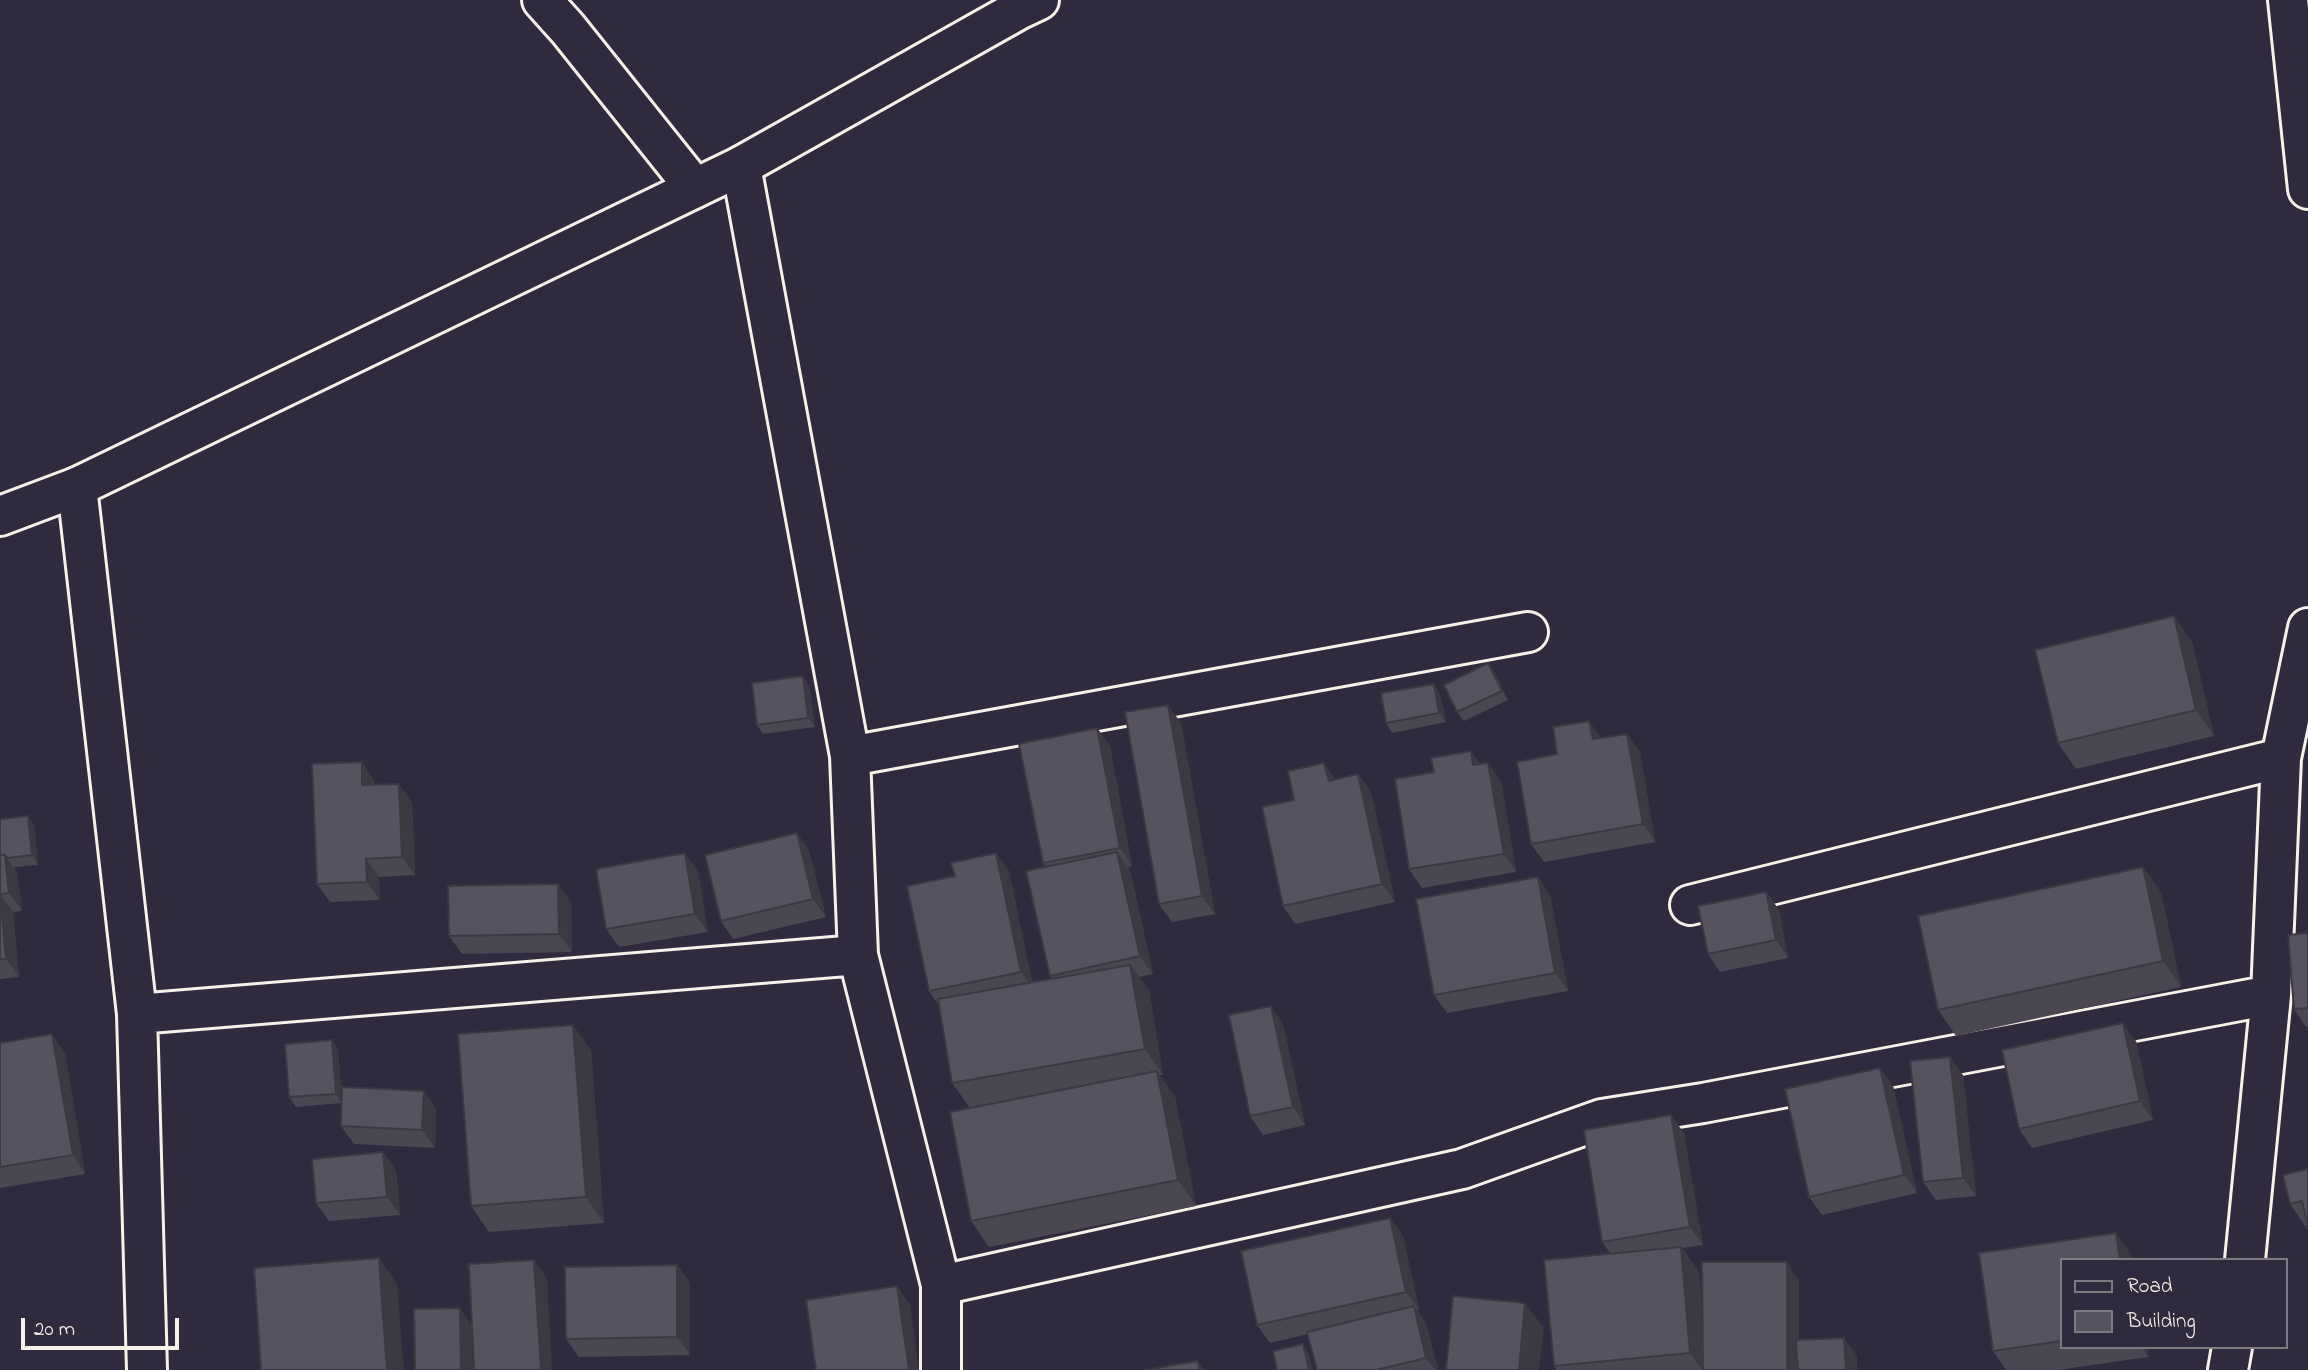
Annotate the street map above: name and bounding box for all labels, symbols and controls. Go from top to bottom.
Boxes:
legend [2060,1258,2287,1349]
text: Road [2127,1272,2173,1302]
scale bar [24,1304,182,1348]
text: Building [2127,1307,2196,1337]
text: 20 m [34,1315,75,1345]

